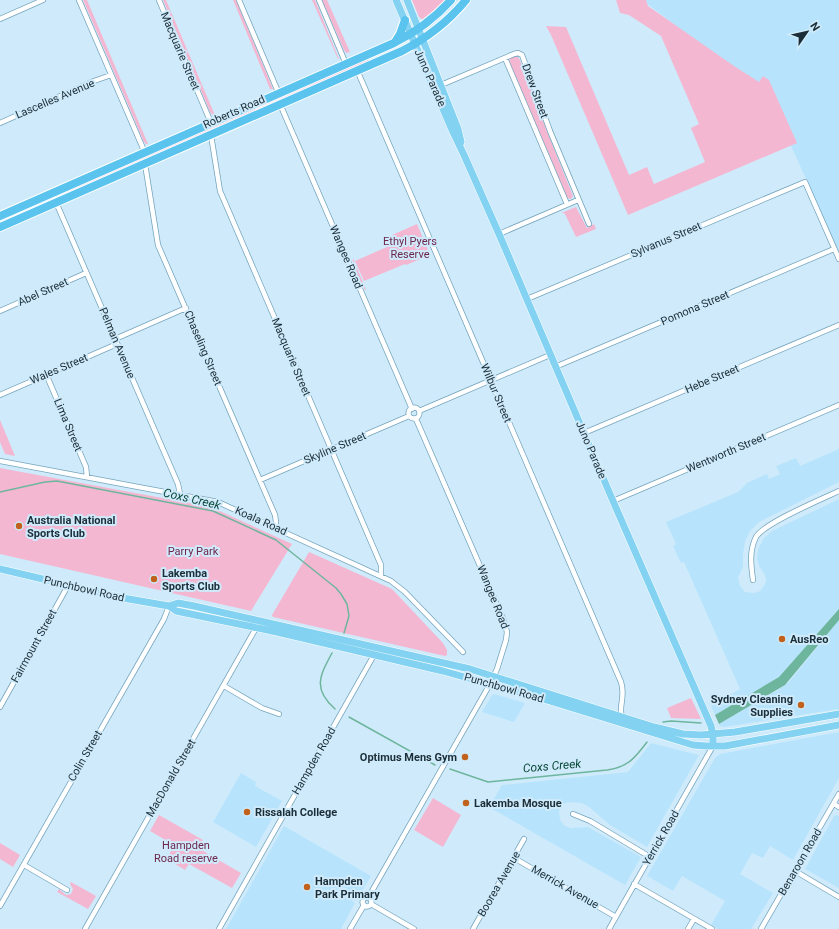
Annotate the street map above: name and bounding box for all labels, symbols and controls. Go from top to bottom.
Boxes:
street label: Macquarie Street [158,10,202,92]
north arrow [787,12,827,52]
text: N [807,20,823,34]
street label: Juno Parade [412,47,449,109]
street label: Drew Street [519,62,551,120]
street label: Lascelles Avenue [13,76,97,122]
street label: Roberts Road [201,93,267,131]
street label: Sylvanus Street [629,219,704,261]
street label: Wangee Road [327,223,365,291]
park label: Ethyl Pyers Reserve [383,235,437,261]
street label: Abel Street [16,275,70,309]
street label: Pomona Street [659,288,731,328]
street label: Pelman Avenue [96,306,138,381]
street label: Chaseling Street [181,309,225,388]
street label: Macquarie Street [269,316,313,398]
street label: Wales Street [28,351,90,387]
street label: Wilbur Street [478,362,514,425]
street label: Hebe Street [683,362,741,396]
street label: Lima Street [51,397,85,454]
street label: Juno Parade [573,419,609,481]
street label: Skyline Street [302,429,368,467]
street label: Wentworth Street [684,430,768,476]
water label: Coxs Creek [162,486,223,513]
street label: Koala Road [233,504,289,538]
place label: Australia National Sports Club [27,514,116,540]
marker: Australia National Sports Club [14,521,24,531]
park label: Parry Park [168,545,219,558]
street label: Wangee Road [474,563,512,631]
place label: Lakemba Sports Club [162,567,220,593]
street label: Punchbowl Road [42,573,126,605]
marker: Lakemba Sports Club [149,574,159,584]
street label: Fairmount Street [9,607,60,685]
place label: AusReo [790,633,828,646]
marker: AusReo [777,634,787,644]
street label: Punchbowl Road [463,670,545,706]
place label: Sydney Cleaning Supplies [711,693,793,719]
marker: Sydney Cleaning Supplies [796,700,806,710]
street label: Hampden Road [289,725,339,797]
street label: Colin Street [65,728,105,784]
street label: MacDonald Street [143,737,199,819]
place label: Optimus Mens Gym [360,751,457,764]
marker: Optimus Mens Gym [460,752,470,762]
water label: Coxs Creek [522,756,583,776]
place label: Lakemba Mosque [474,797,562,810]
marker: Lakemba Mosque [461,798,471,808]
place label: Rissalah College [255,806,337,819]
marker: Rissalah College [242,807,252,817]
street label: Yerrick Road [640,808,682,868]
street label: Benaroon Road [776,826,824,898]
park label: Hampden Road reserve [154,839,218,865]
street label: Boorea Avenue [475,849,523,919]
street label: Merrick Avenue [529,862,601,912]
place label: Hampden Park Primary [315,875,380,901]
marker: Hampden Park Primary [302,882,312,892]

